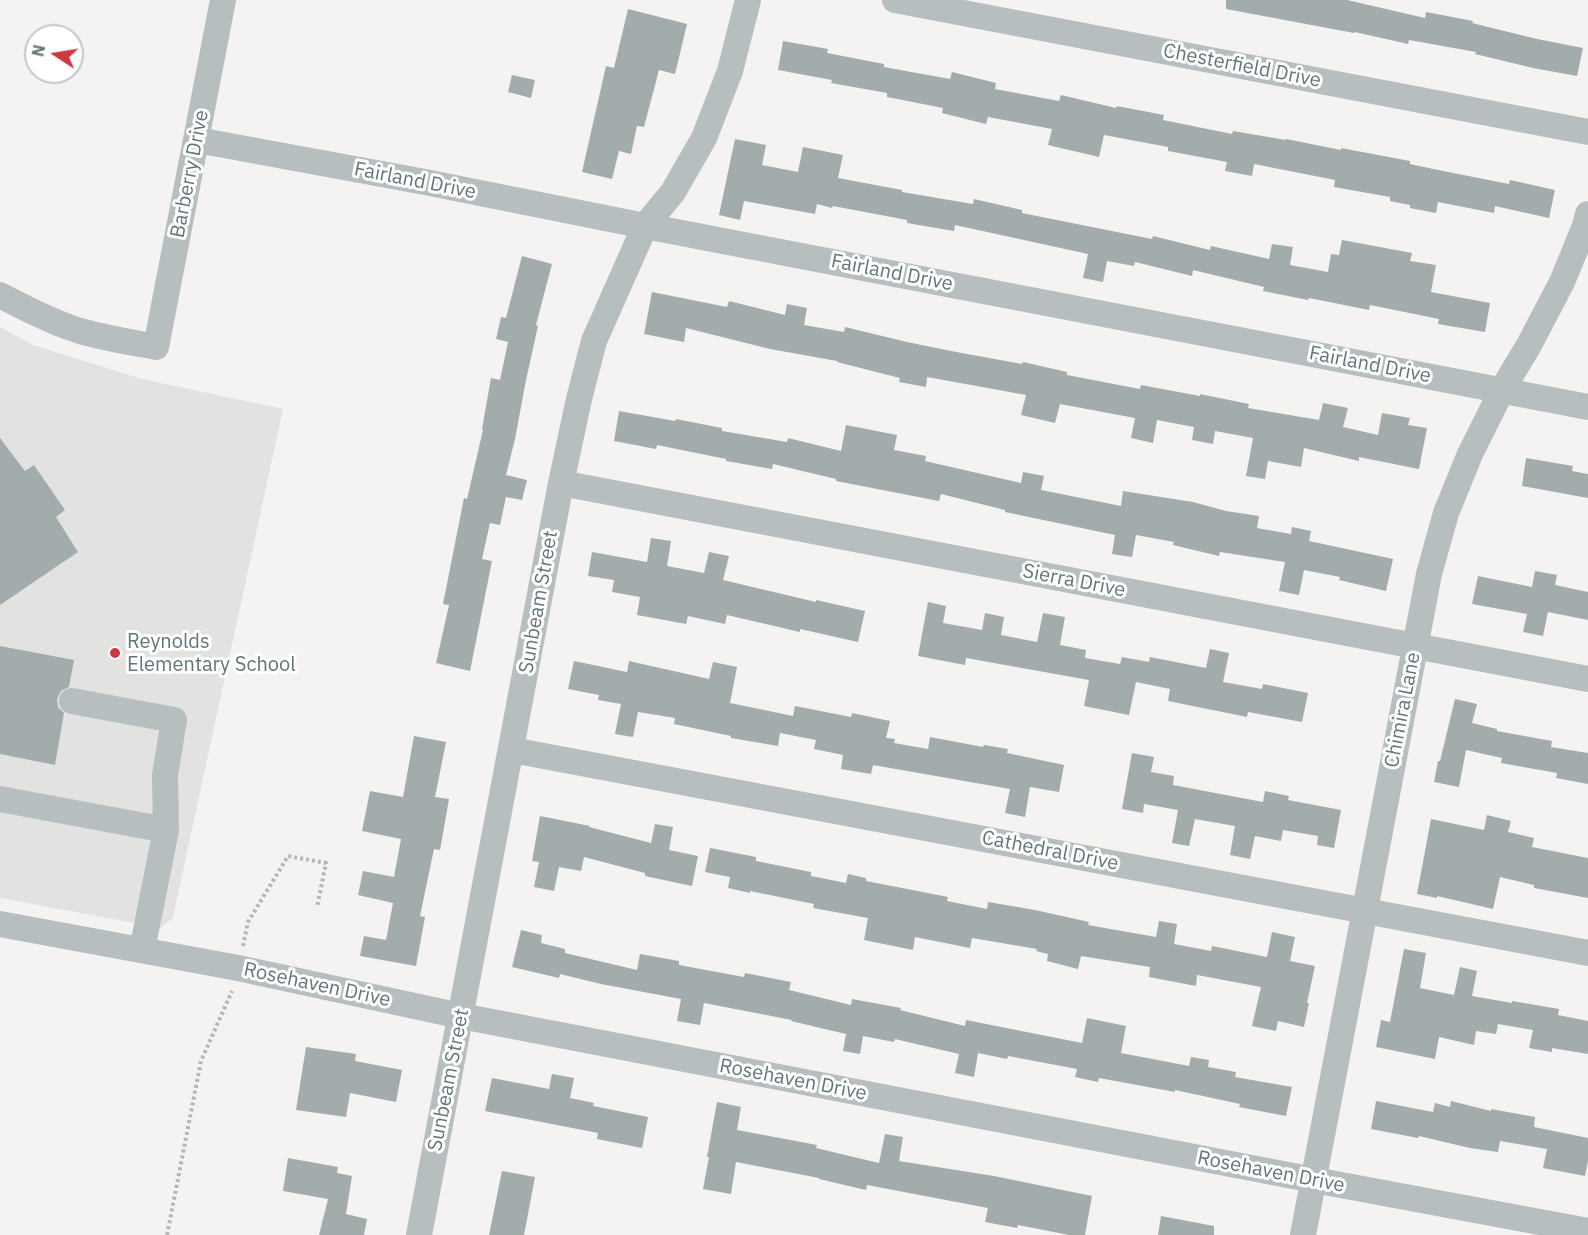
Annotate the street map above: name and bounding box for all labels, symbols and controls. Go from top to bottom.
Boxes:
north arrow [24,24,84,84]
street label: Chesterfield Drive [1161,39,1323,93]
text: N [27,43,49,58]
street label: Barberry Drive [166,108,214,240]
street label: Fairland Drive [352,157,478,205]
street label: Fairland Drive [829,249,955,297]
street label: Fairland Drive [1307,341,1433,389]
street label: Sunbeam Street [515,529,563,675]
street label: Sierra Drive [1021,559,1127,603]
place label: Reynolds Elementary School [127,630,296,677]
marker: Reynolds Elementary School [108,646,122,660]
street label: Chimira Lane [1380,650,1426,770]
street label: Cathedral Drive [980,826,1120,876]
street label: Rosehaven Drive [241,958,393,1012]
street label: Sunbeam Street [423,1007,475,1153]
street label: Rosehaven Drive [717,1054,869,1106]
street label: Rosehaven Drive [1195,1146,1347,1198]

